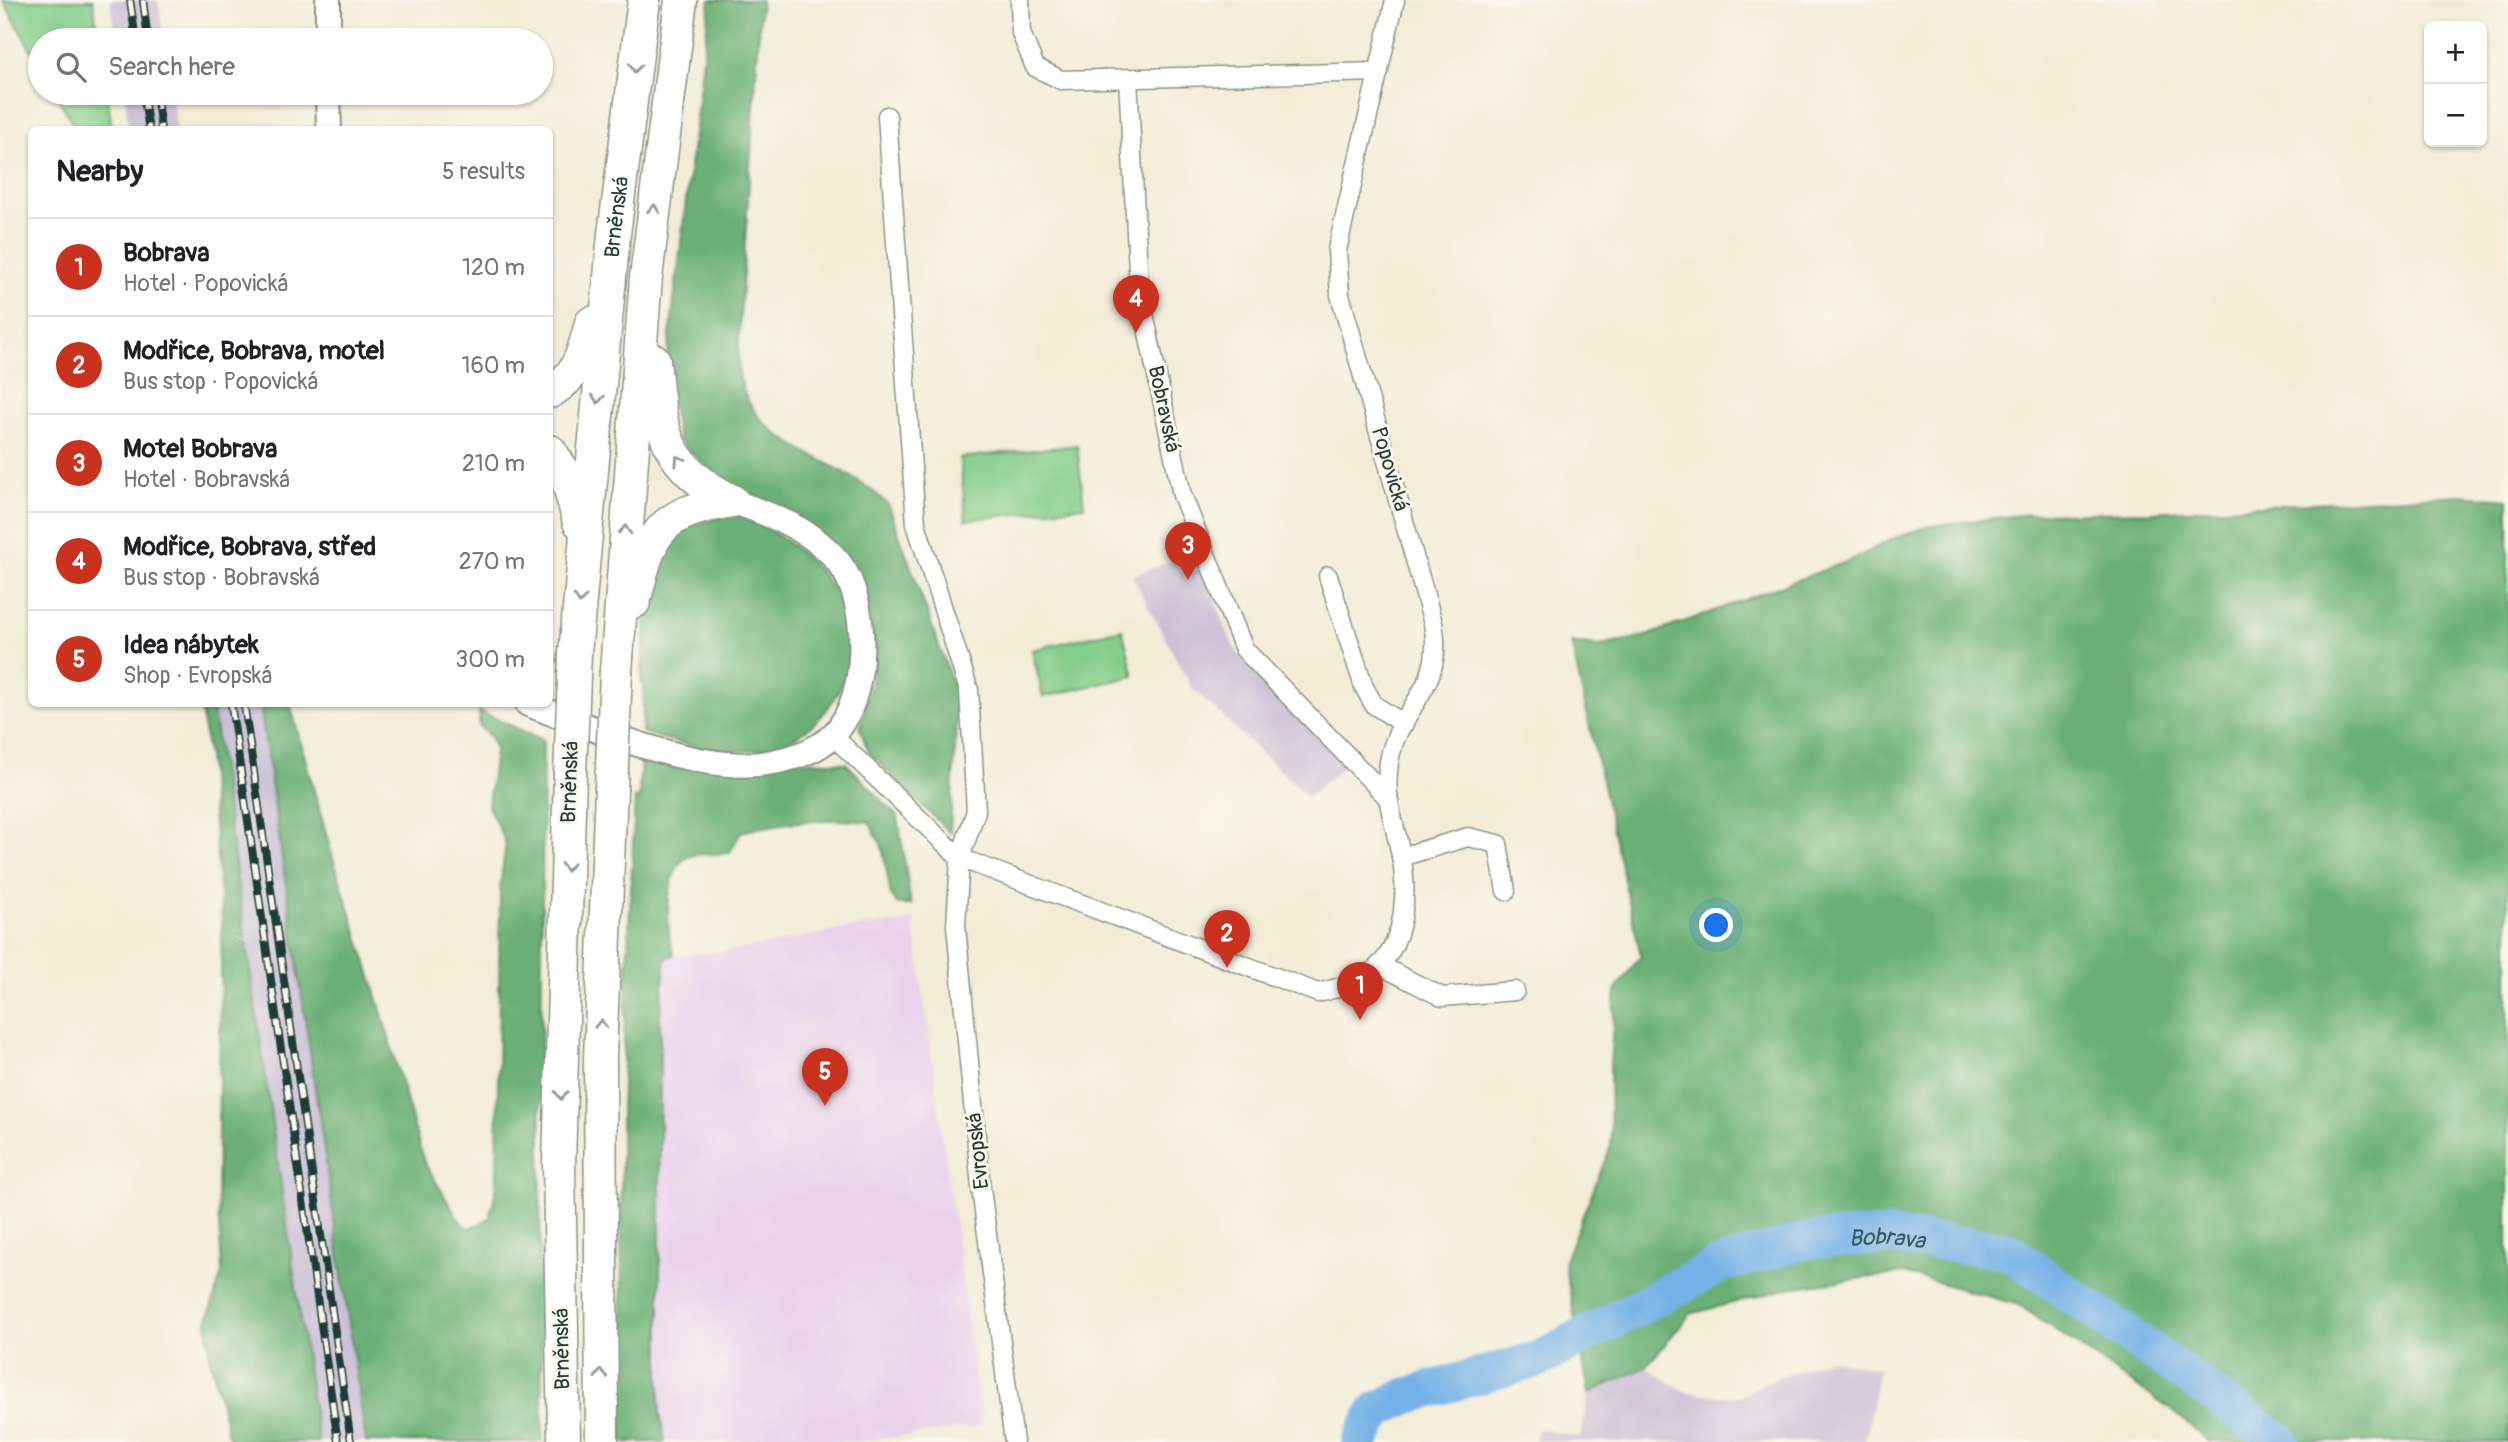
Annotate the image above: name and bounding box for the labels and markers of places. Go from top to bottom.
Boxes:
pin: 4 [1113,275,1159,333]
pin: 3 [1165,522,1211,580]
pin: 2 [1204,910,1250,968]
pin: 1 [1337,962,1383,1020]
pin: 5 [802,1048,848,1106]

